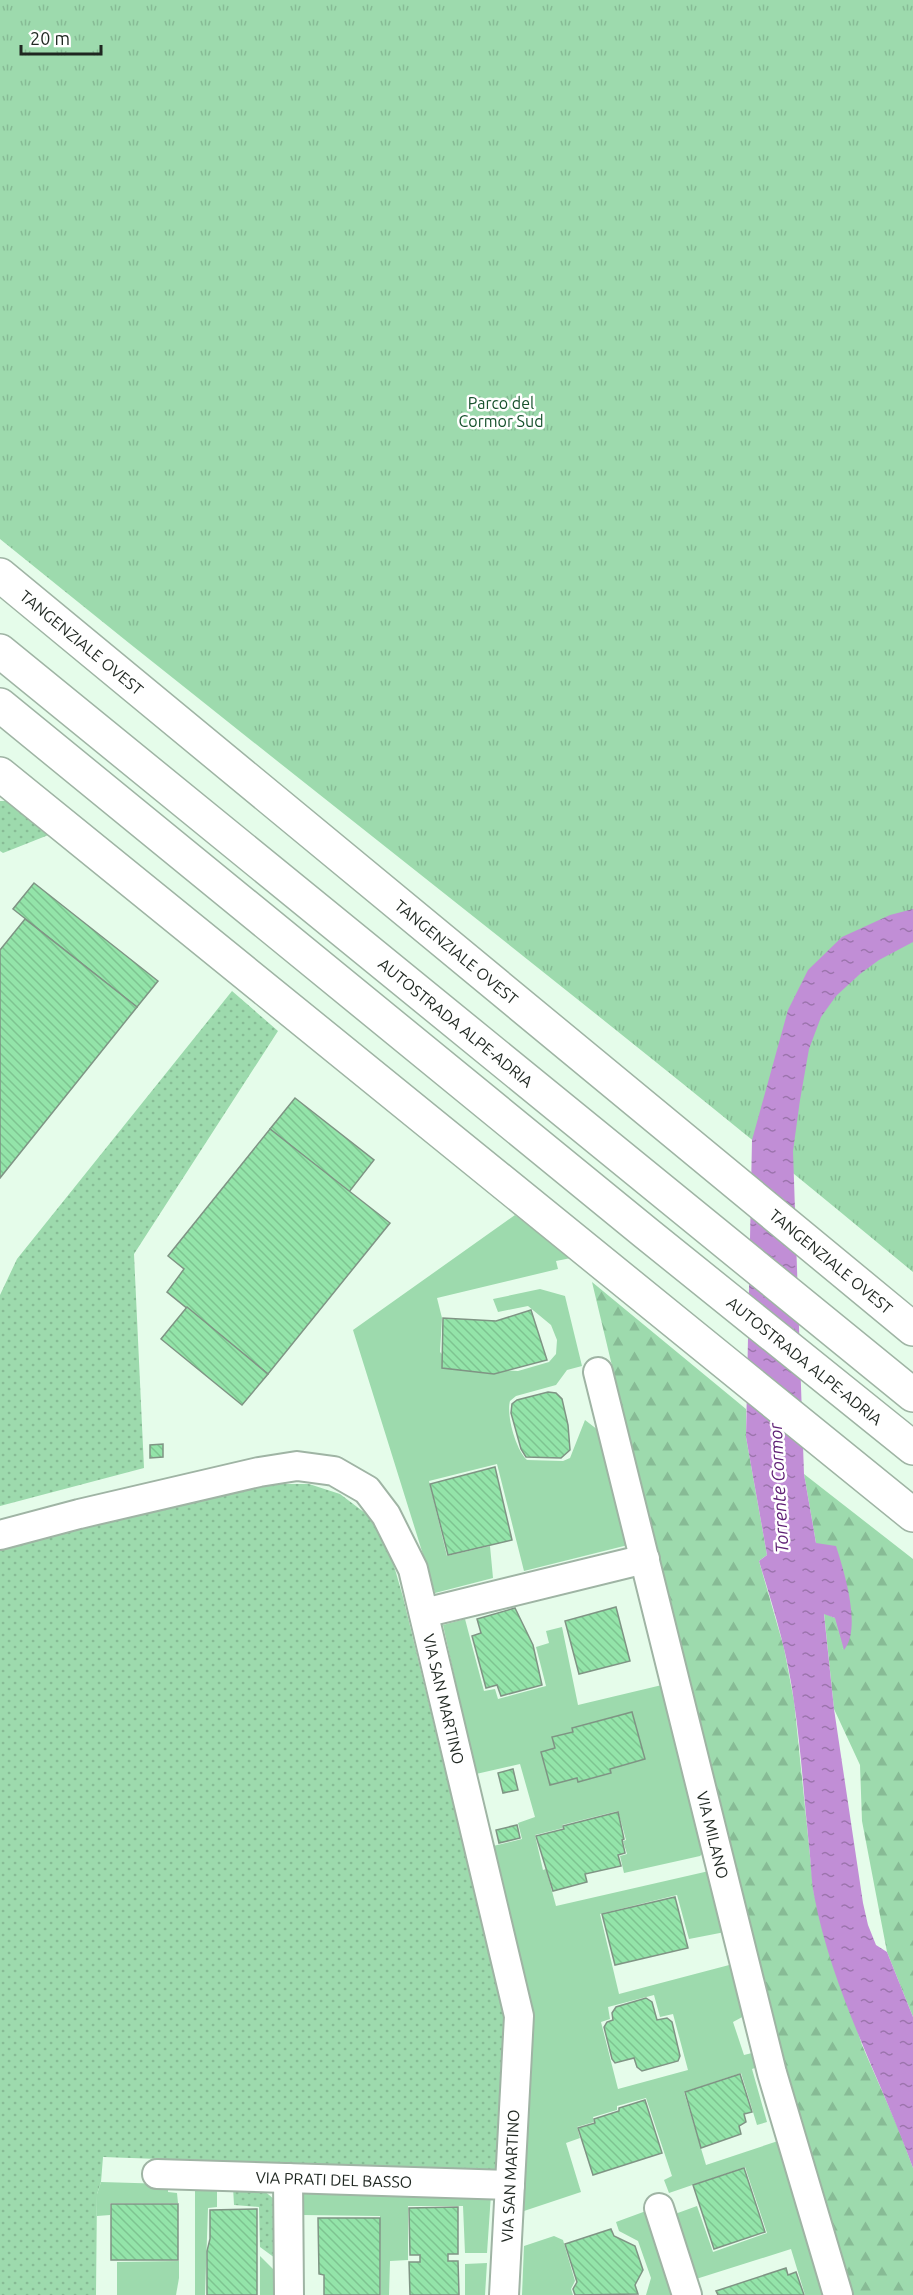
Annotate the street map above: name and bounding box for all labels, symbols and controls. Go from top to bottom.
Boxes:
scale bar [21,18,100,56]
text: 20 m [30,28,70,48]
park label: Parco del Cormor Sud [459,394,544,430]
street label: TANGENZIALE OVEST [17,587,147,699]
street label: TANGENZIALE OVEST [391,896,522,1008]
street label: AUTOSTRADA ALPE-ADRIA [375,954,537,1091]
street label: TANGENZIALE OVEST [766,1205,896,1317]
street label: AUTOSTRADA ALPE-ADRIA [724,1293,886,1429]
water label: Torrente Cormor [765,1421,791,1554]
street label: VIA SAN MARTINO [420,1632,468,1766]
street label: VIA MILANO [693,1789,732,1880]
street label: VIA SAN MARTINO [498,2109,522,2243]
street label: VIA PRATI DEL BASSO [255,2168,413,2191]

